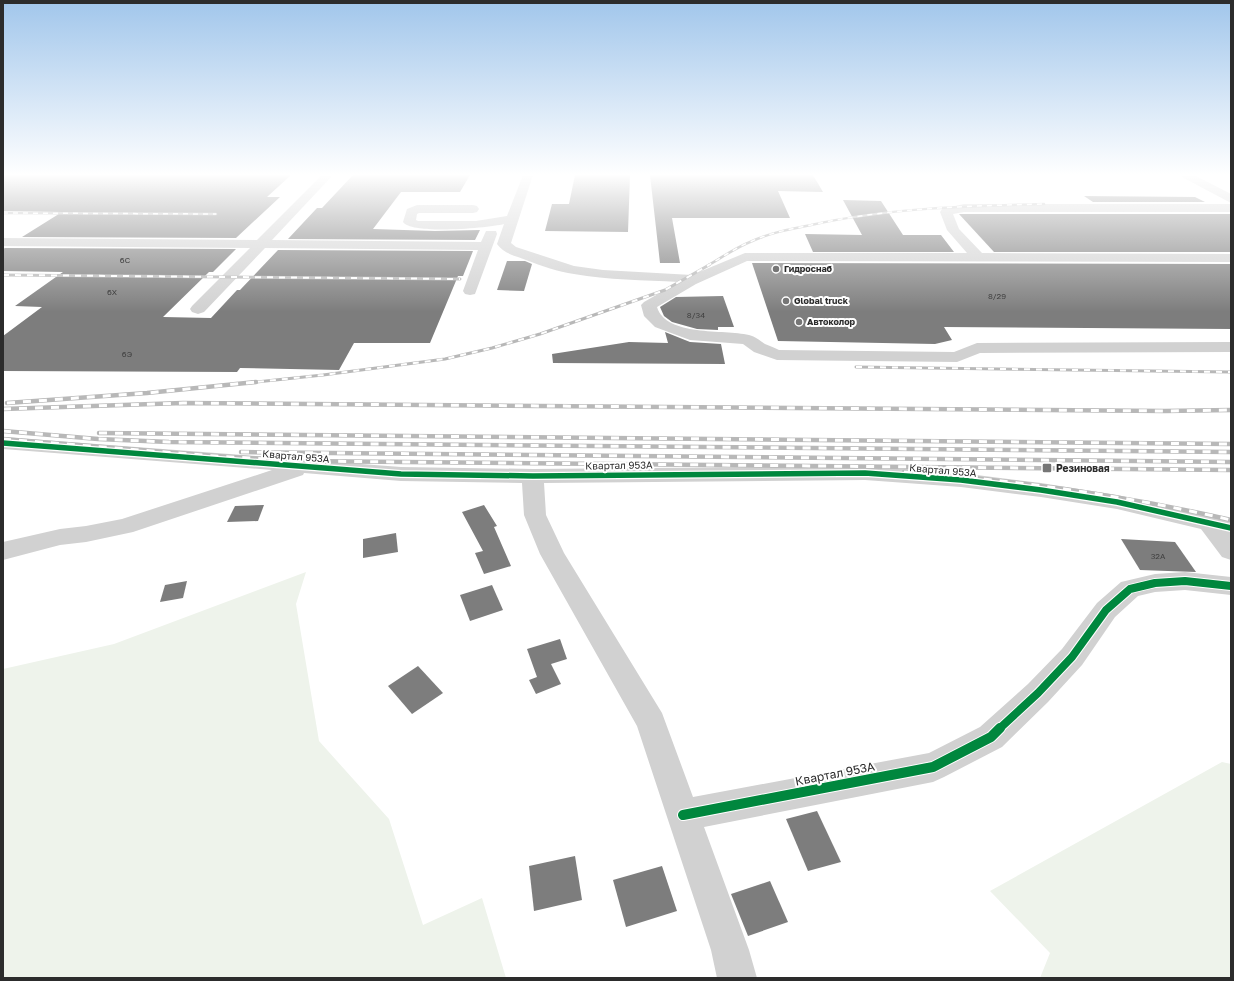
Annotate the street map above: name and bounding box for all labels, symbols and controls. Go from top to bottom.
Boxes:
house number: 6С [120,255,131,265]
place label: Гидроснаб [784,263,833,274]
marker: Гидроснаб [771,264,781,274]
house number: 6Х [107,287,118,297]
house number: 8/29 [988,291,1006,301]
place label: Global truck [794,295,849,306]
marker: Global truck [781,296,791,306]
house number: 8/34 [687,310,705,320]
place label: Автоколор [807,316,856,327]
marker: Автоколор [794,317,804,327]
house number: 6Э [122,349,132,359]
street label: Квартал 953А [262,447,330,465]
street label: Квартал 953А [585,458,653,472]
street label: Квартал 953А [909,461,977,479]
marker: Резиновая [1041,462,1053,474]
place label: Резиновая [1056,462,1110,474]
house number: 32A [1151,551,1166,561]
street label: Квартал 953А [794,758,876,789]

